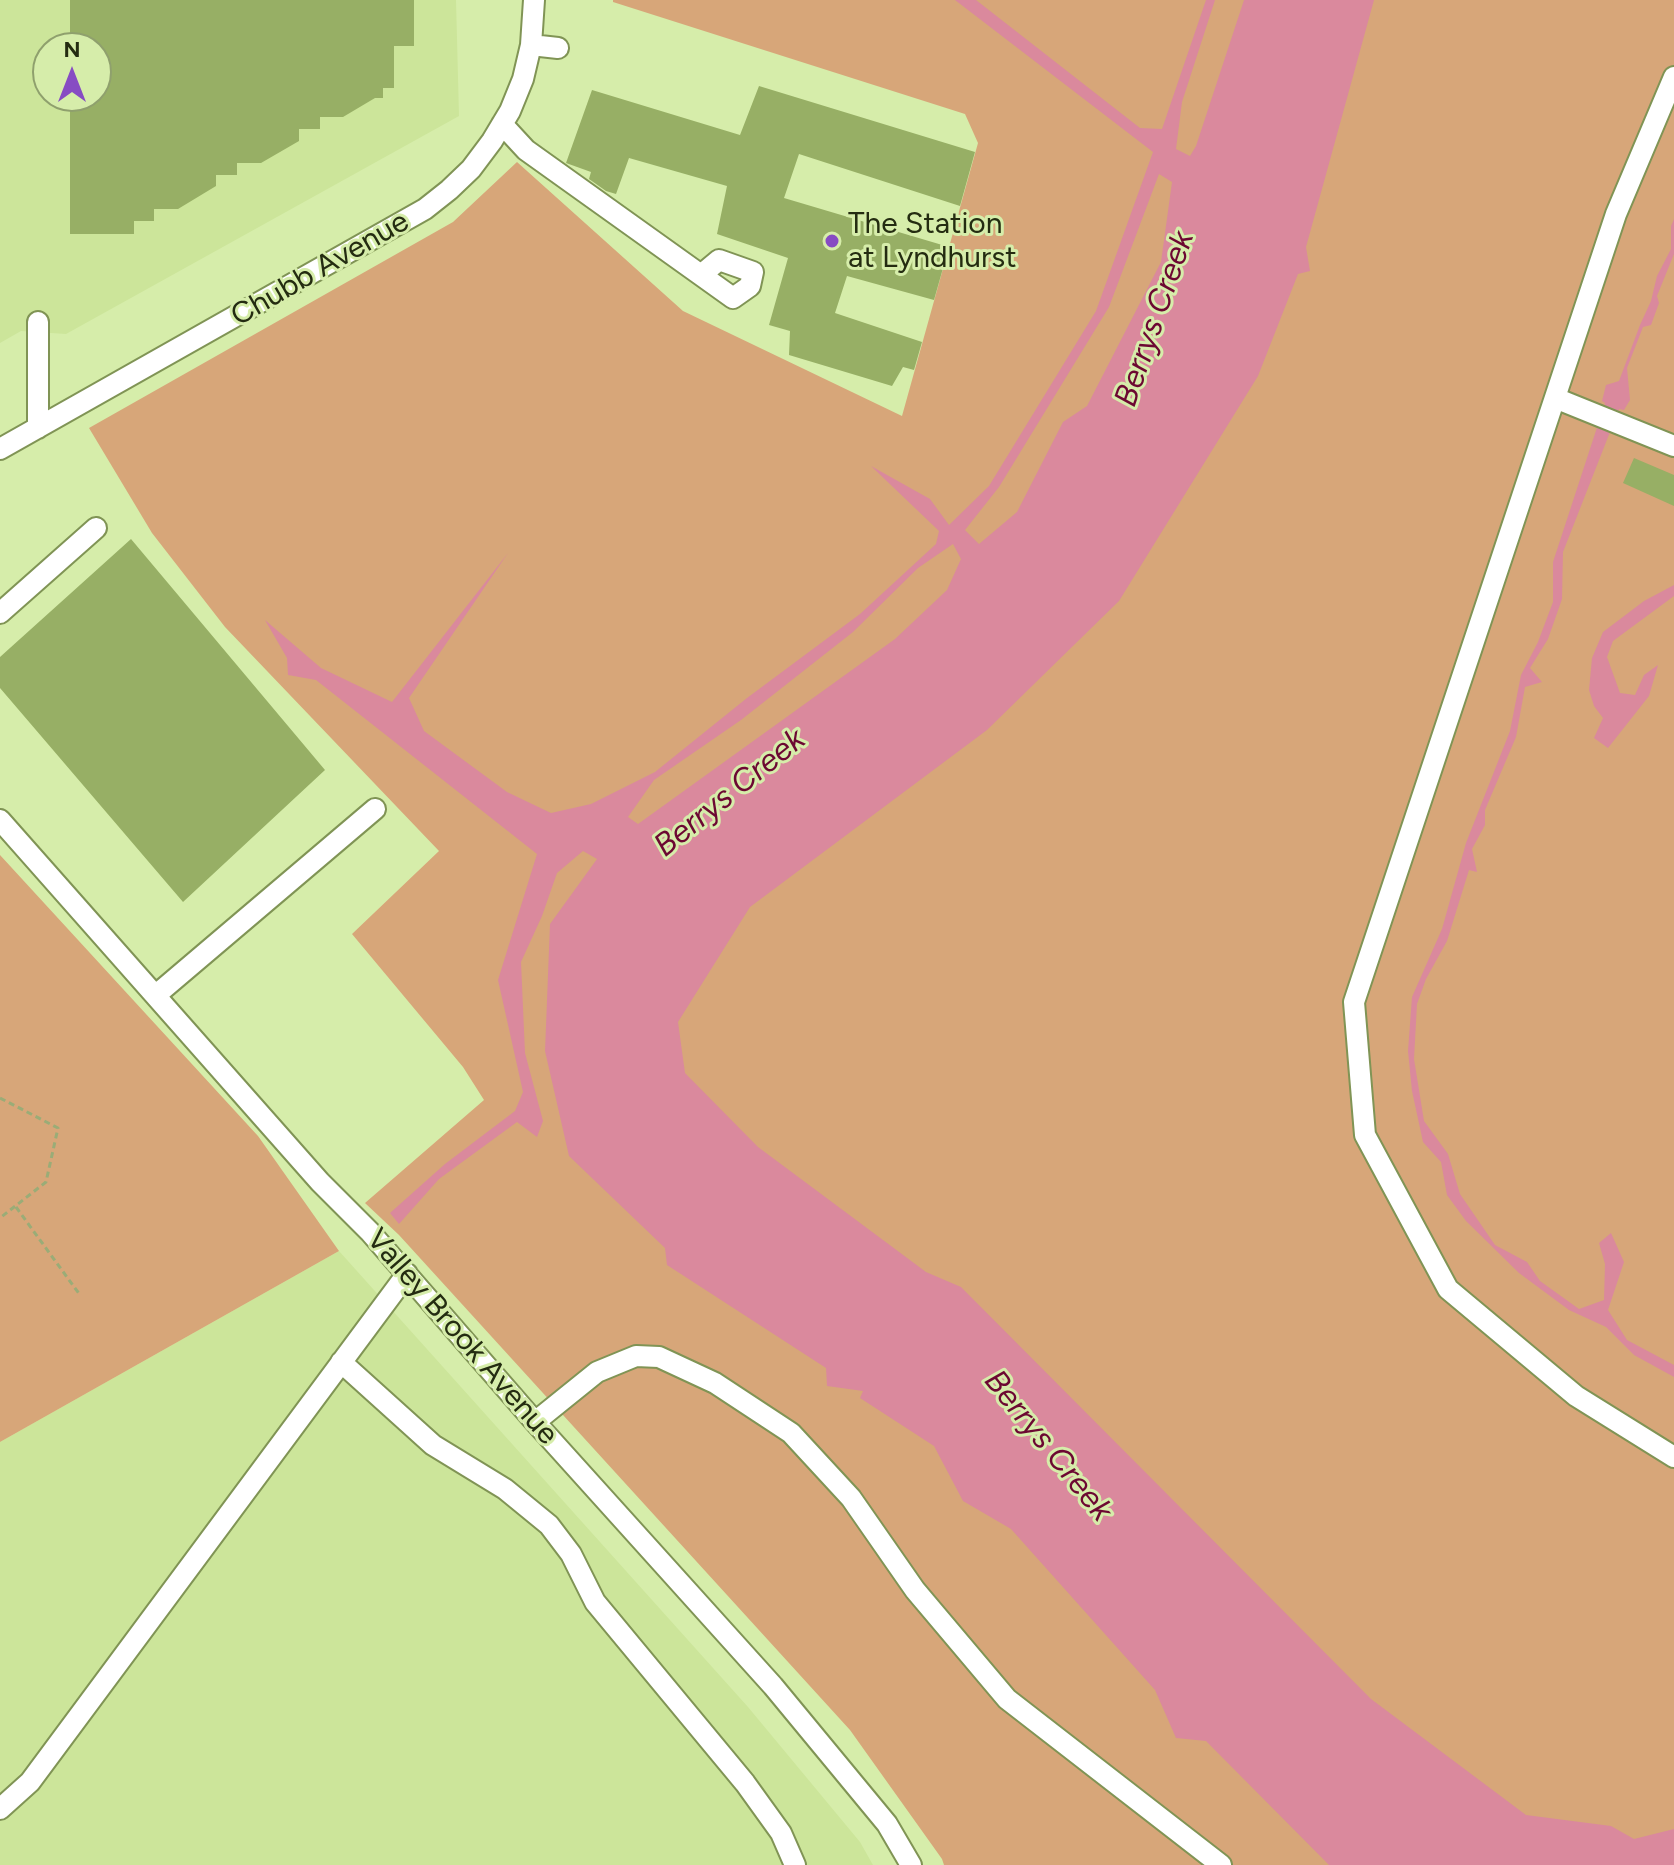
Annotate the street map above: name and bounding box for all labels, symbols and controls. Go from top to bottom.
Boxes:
north arrow [32,32,112,112]
text: N [63,36,81,63]
street label: Chubb Avenue [225,204,415,334]
place label: The Station at Lyndhurst [848,206,1017,276]
water label: Berrys Creek [1107,226,1203,412]
marker: The Station at Lyndhurst [823,232,841,250]
water label: Berrys Creek [647,720,813,866]
street label: Valley Brook Avenue [359,1222,565,1452]
water label: Berrys Creek [975,1363,1121,1529]

